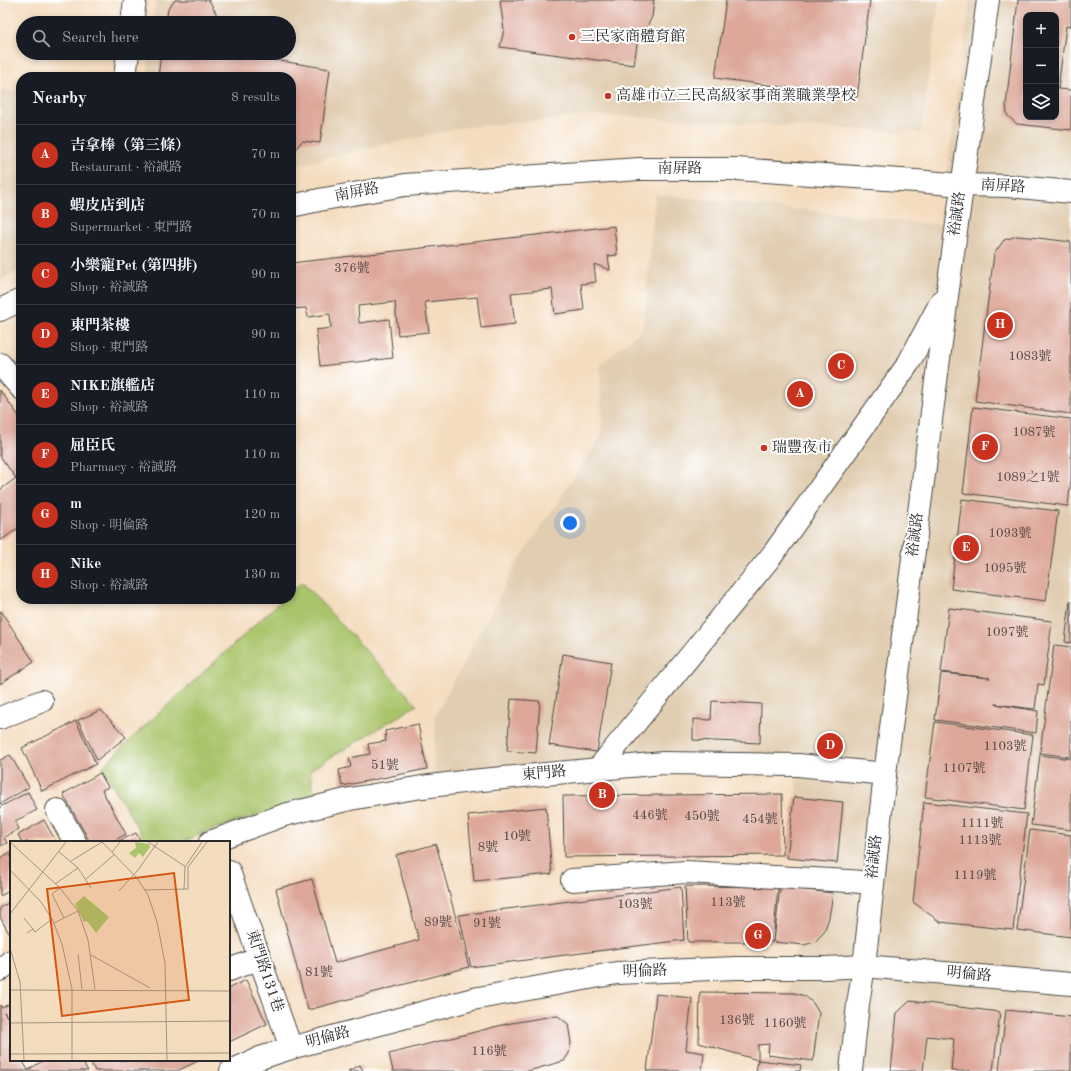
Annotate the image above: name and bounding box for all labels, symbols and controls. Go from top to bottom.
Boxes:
map controls [1023,12,1059,120]
button: + [1023,12,1059,48]
search box [16,16,296,60]
icon: search [30,27,52,49]
place label: 三民家商體育館 [580,28,685,45]
text: Search here [62,31,139,46]
marker: 三民家商體育館 [567,32,577,42]
button: − [1023,48,1059,84]
button: layers [1023,84,1059,120]
place label: 高雄市立三民高級家事商業職業學校 [616,87,856,104]
text: Nearby [32,90,87,107]
text: 8 results [231,91,280,104]
marker: 高雄市立三民高級家事商業職業學校 [603,91,613,101]
text: 吉拿棒（第三條） [70,139,190,154]
text: A [40,148,50,161]
text: 70 m [251,148,280,161]
street label: 南屏路 [657,160,703,177]
text: Restaurant · 裕誠路 [70,161,182,174]
street label: 南屏路 [980,176,1026,196]
street label: 南屏路 [333,179,381,205]
street label: 裕誠路 [945,190,969,237]
text: 蝦皮店到店 [70,199,145,214]
text: B [40,208,50,221]
text: 70 m [251,208,280,221]
text: Supermarket · 東門路 [70,221,192,234]
text: 小樂寵Pet (第四排) [70,259,198,274]
house number: 376號 [334,261,370,275]
text: C [41,268,49,281]
text: 90 m [251,268,280,281]
text: Shop · 裕誠路 [70,281,148,294]
pin: H [987,310,1013,340]
text: 東門茶樓 [70,319,130,334]
text: D [40,328,50,341]
text: 90 m [251,328,280,341]
text: Shop · 東門路 [70,341,148,354]
house number: 1083號 [1008,349,1052,363]
pin: C [828,351,854,381]
text: NIKE旗艦店 [70,379,155,394]
pin: A [787,379,813,409]
text: E [41,388,49,401]
text: 110 m [243,388,280,401]
text: Shop · 裕誠路 [70,401,148,414]
house number: 1087號 [1012,425,1056,439]
pin: F [972,432,998,462]
text: 屈臣氏 [70,439,115,454]
place label: 瑞豐夜市 [772,439,832,456]
marker: 瑞豐夜市 [759,443,769,453]
text: F [41,448,49,461]
text: 110 m [243,448,280,461]
text: Pharmacy · 裕誠路 [70,461,177,474]
house number: 1089之1號 [996,470,1060,484]
text: m [70,497,82,512]
text: G [40,508,50,521]
text: 120 m [243,508,280,521]
street label: 裕誠路 [904,512,926,558]
your location [560,513,580,533]
text: Shop · 明倫路 [70,519,148,532]
house number: 1093號 [988,526,1032,540]
pin: E [953,533,979,563]
text: Nike [70,557,101,572]
house number: 1095號 [983,561,1027,575]
text: H [40,568,50,581]
text: 130 m [243,568,280,581]
text: Shop · 裕誠路 [70,579,148,592]
house number: 1097號 [985,625,1029,639]
pin: D [817,731,843,761]
house number: 1103號 [983,739,1027,753]
house number: 51號 [371,758,399,772]
house number: 1107號 [942,761,986,775]
street label: 東門路 [521,763,567,783]
pin: B [589,780,615,810]
house number: 446號 [632,808,668,822]
house number: 450號 [684,809,720,823]
house number: 454號 [742,812,778,826]
house number: 1111號 [960,816,1004,830]
house number: 10號 [503,829,531,843]
house number: 1113號 [958,833,1002,847]
street label: 裕誠路 [863,834,885,880]
house number: 8號 [478,840,498,854]
inset map [10,841,230,1061]
house number: 1119號 [953,868,997,882]
house number: 113號 [710,895,746,909]
house number: 103號 [617,897,653,911]
house number: 89號 [424,915,452,929]
house number: 91號 [473,916,501,930]
pin: G [745,921,771,951]
street label: 東門路131巷 [243,927,287,1014]
street label: 明倫路 [622,962,668,980]
street label: 明倫路 [946,964,992,984]
house number: 81號 [305,965,333,979]
house number: 136號 [719,1013,755,1027]
house number: 1160號 [763,1016,807,1030]
street label: 明倫路 [304,1023,352,1051]
house number: 116號 [471,1044,507,1058]

